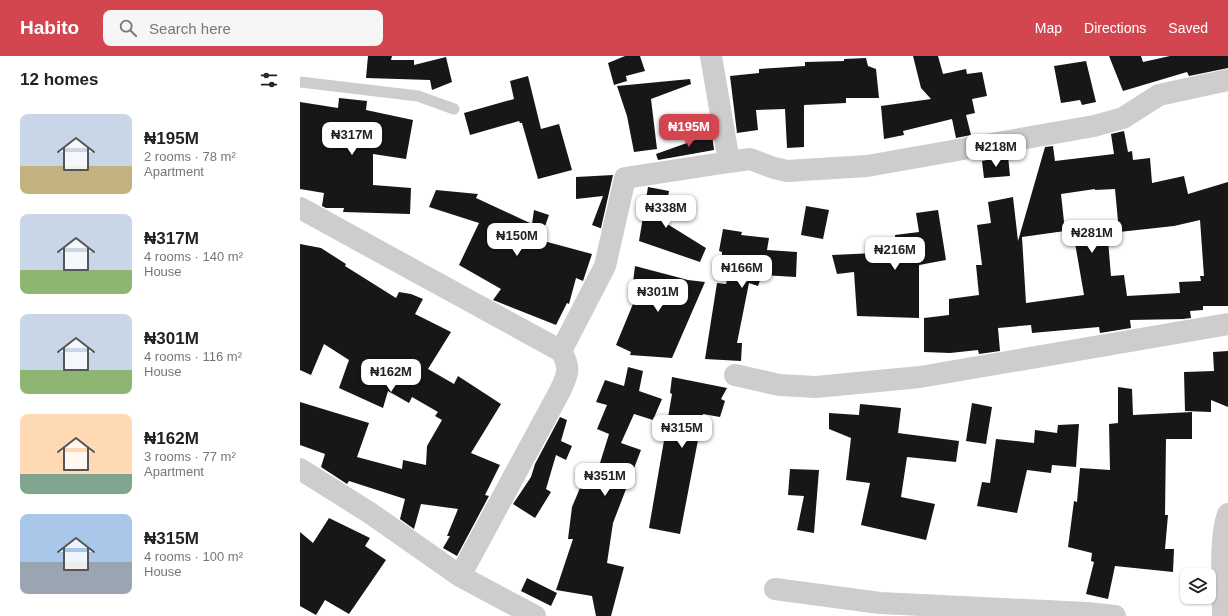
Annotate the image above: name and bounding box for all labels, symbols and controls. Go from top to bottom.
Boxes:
search box [103,10,383,46]
text: Habito [20,17,79,38]
icon: search [117,17,139,39]
text: Search here [149,20,231,37]
text: Map [1035,20,1062,36]
text: Directions [1084,20,1146,36]
text: Saved [1168,20,1208,36]
icon: filters [258,69,280,91]
text: 12 homes [20,70,98,89]
pin: ₦195M [661,114,717,148]
text: ₦195M [668,119,710,134]
pin: ₦317M [324,122,380,156]
text: ₦317M [331,127,373,142]
text: ₦195M [144,129,199,148]
icon: home [52,130,100,178]
pin: ₦218M [968,134,1024,168]
text: ₦218M [975,139,1017,154]
text: 2 rooms · 78 m² [144,149,236,164]
text: Apartment [144,164,204,179]
pin: ₦338M [638,195,694,229]
text: ₦338M [645,200,687,215]
pin: ₦281M [1064,220,1120,254]
pin: ₦150M [489,223,545,257]
text: ₦281M [1071,225,1113,240]
text: ₦150M [496,228,538,243]
text: ₦317M [144,229,199,248]
icon: home [52,230,100,278]
pin: ₦216M [867,237,923,271]
text: ₦216M [874,242,916,257]
text: 4 rooms · 140 m² [144,249,243,264]
pin: ₦166M [714,255,770,289]
text: ₦166M [721,260,763,275]
text: House [144,264,182,279]
pin: ₦301M [630,279,686,313]
text: ₦301M [637,284,679,299]
text: ₦301M [144,329,199,348]
icon: home [52,330,100,378]
text: 4 rooms · 116 m² [144,349,242,364]
pin: ₦162M [363,359,419,393]
text: House [144,364,182,379]
text: ₦162M [370,364,412,379]
pin: ₦315M [654,415,710,449]
text: ₦315M [661,420,703,435]
text: ₦162M [144,429,199,448]
icon: home [52,430,100,478]
text: 3 rooms · 77 m² [144,449,236,464]
pin: ₦351M [577,463,633,497]
text: Apartment [144,464,204,479]
text: ₦351M [584,468,626,483]
text: ₦315M [144,529,199,548]
icon: home [52,530,100,578]
text: 4 rooms · 100 m² [144,549,243,564]
text: House [144,564,182,579]
map controls [1180,568,1216,604]
button: layers [1180,568,1216,604]

